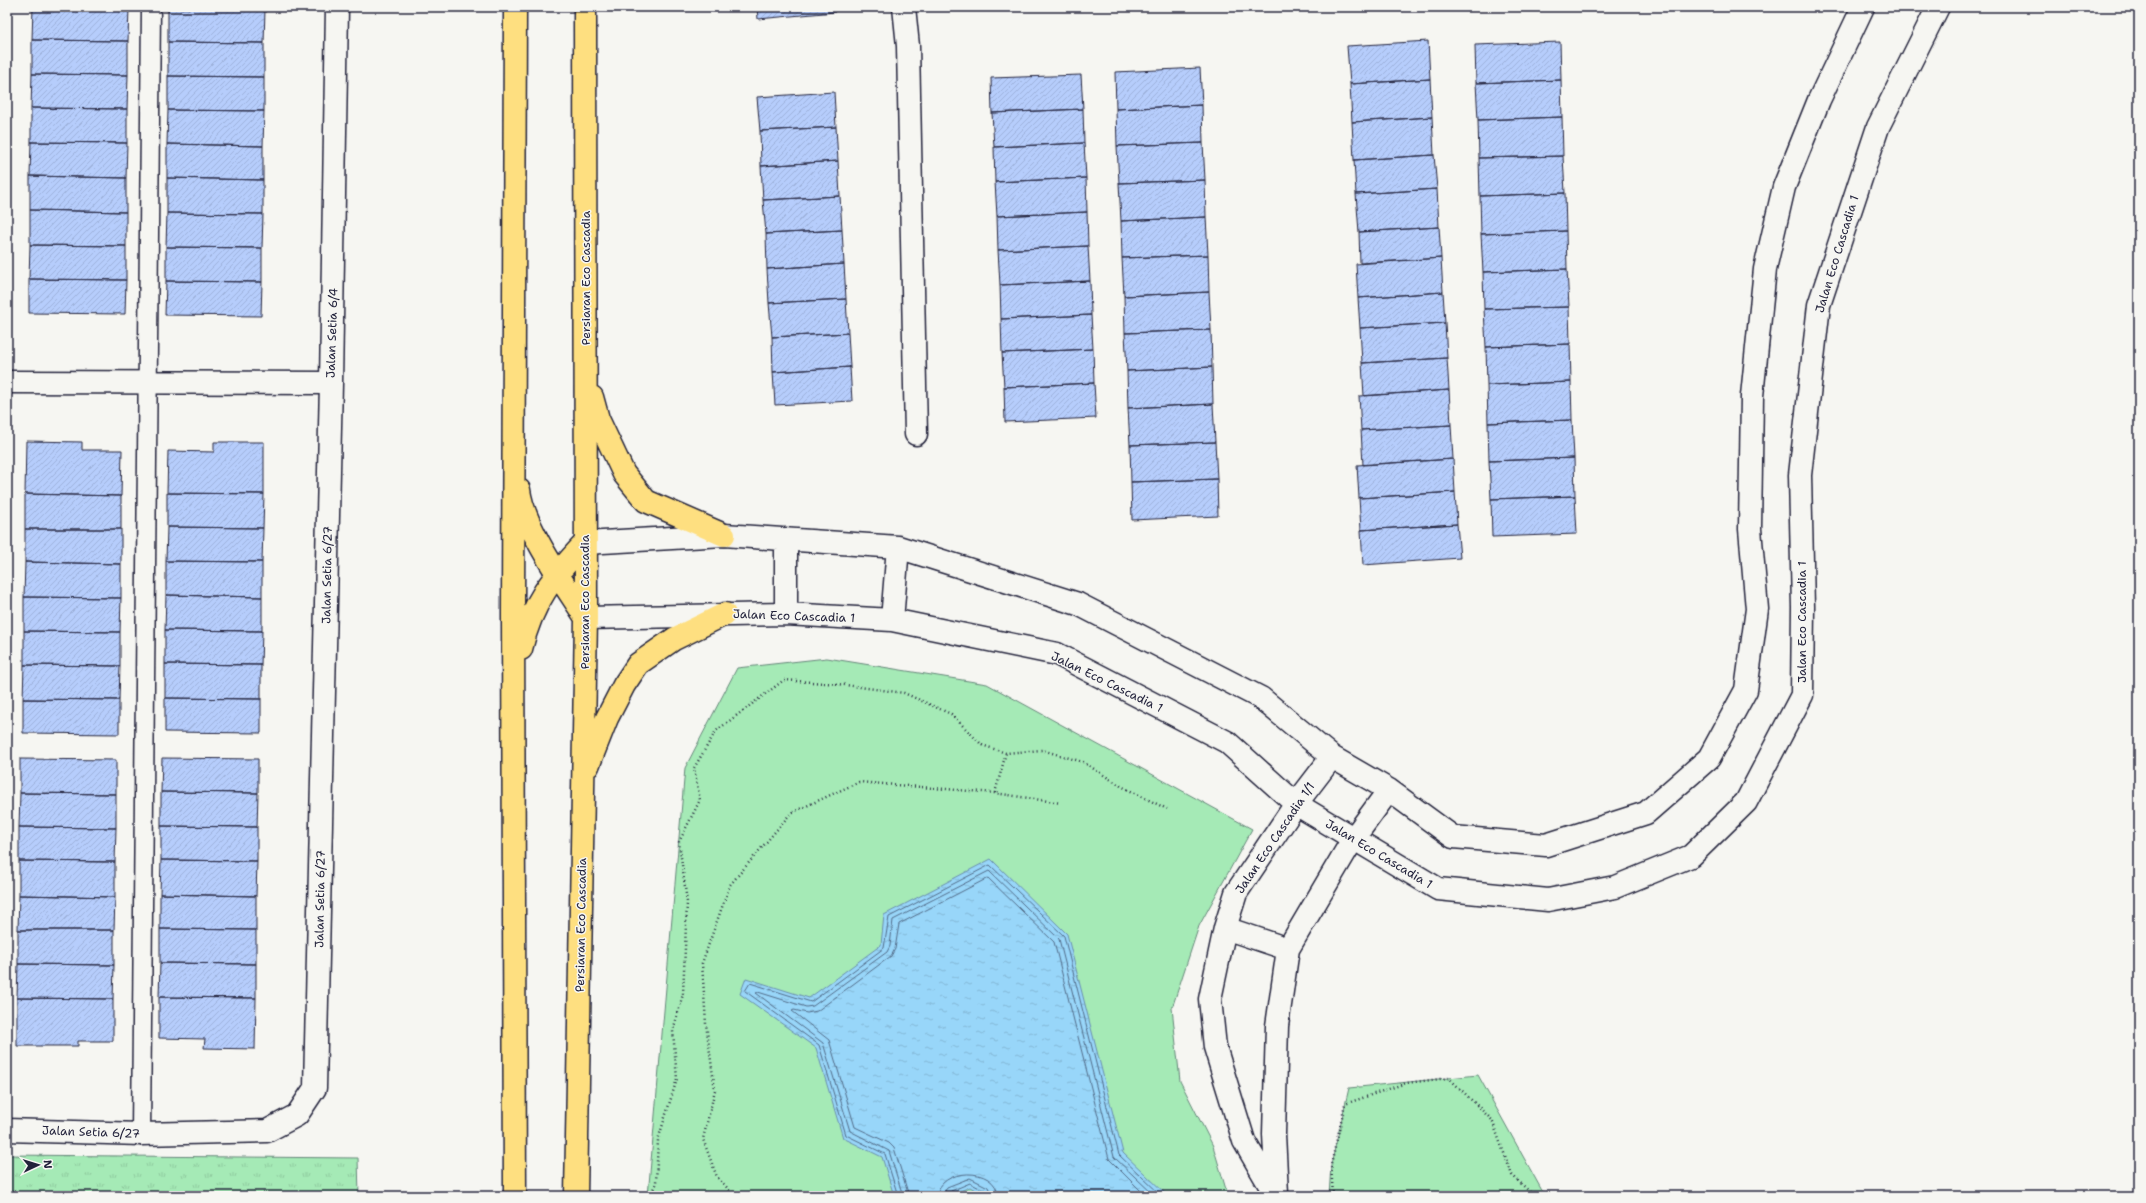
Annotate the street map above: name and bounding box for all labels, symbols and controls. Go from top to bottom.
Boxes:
street label: Jalan Eco Cascadia 1 [1811,193,1863,315]
street label: Persiaran Eco Cascadia [578,210,594,345]
street label: Jalan Setia 6/4 [322,288,342,378]
street label: Jalan Setia 6/27 [318,526,336,624]
street label: Persiaran Eco Cascadia [577,534,593,669]
street label: Jalan Eco Cascadia 1 [1794,561,1810,683]
street label: Jalan Eco Cascadia 1 [733,606,855,626]
street label: Jalan Eco Cascadia 1 [1049,648,1165,716]
street label: Jalan Eco Cascadia 1/1 [1232,779,1318,897]
street label: Jalan Eco Cascadia 1 [1322,816,1436,892]
street label: Jalan Setia 6/27 [311,850,329,948]
street label: Persiaran Eco Cascadia [572,857,590,992]
street label: Jalan Setia 6/27 [42,1122,140,1142]
north arrow [18,1145,58,1185]
text: N [40,1159,55,1169]

